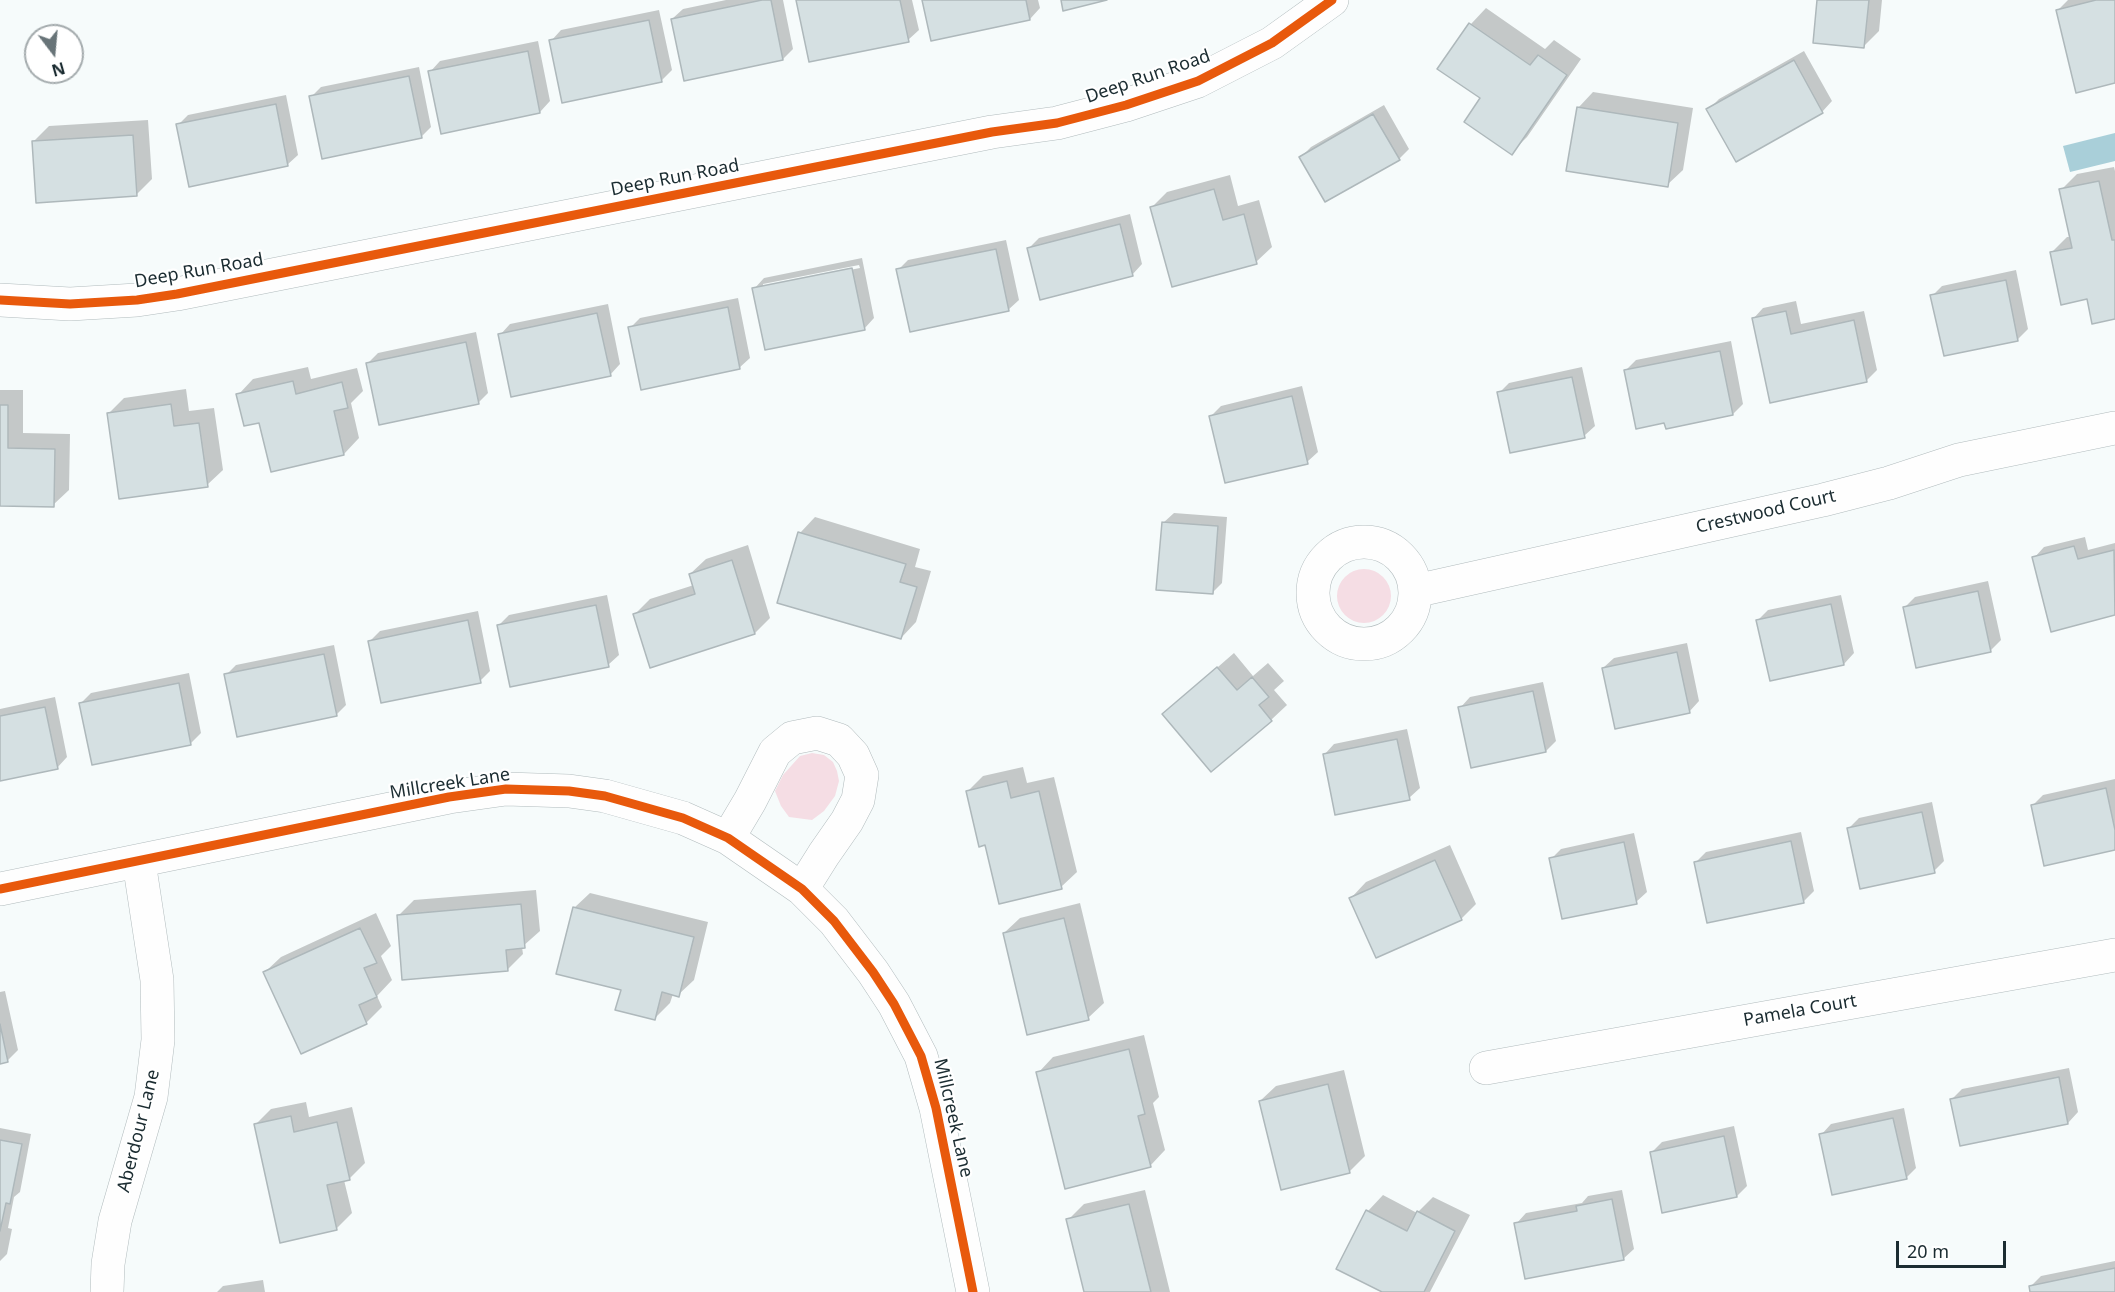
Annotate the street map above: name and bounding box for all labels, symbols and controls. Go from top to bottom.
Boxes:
north arrow [24,24,84,84]
street label: Deep Run Road [1083,46,1213,108]
text: N [49,57,68,82]
street label: Deep Run Road [609,155,741,201]
street label: Deep Run Road [133,249,265,293]
street label: Crestwood Court [1694,485,1838,539]
street label: Millcreek Lane [388,764,512,804]
street label: Pamela Court [1742,990,1858,1032]
street label: Millcreek Lane [929,1056,977,1180]
street label: Aberdour Lane [113,1067,165,1195]
scale bar [1899,1229,2008,1267]
text: 20 m [1907,1239,1949,1263]

